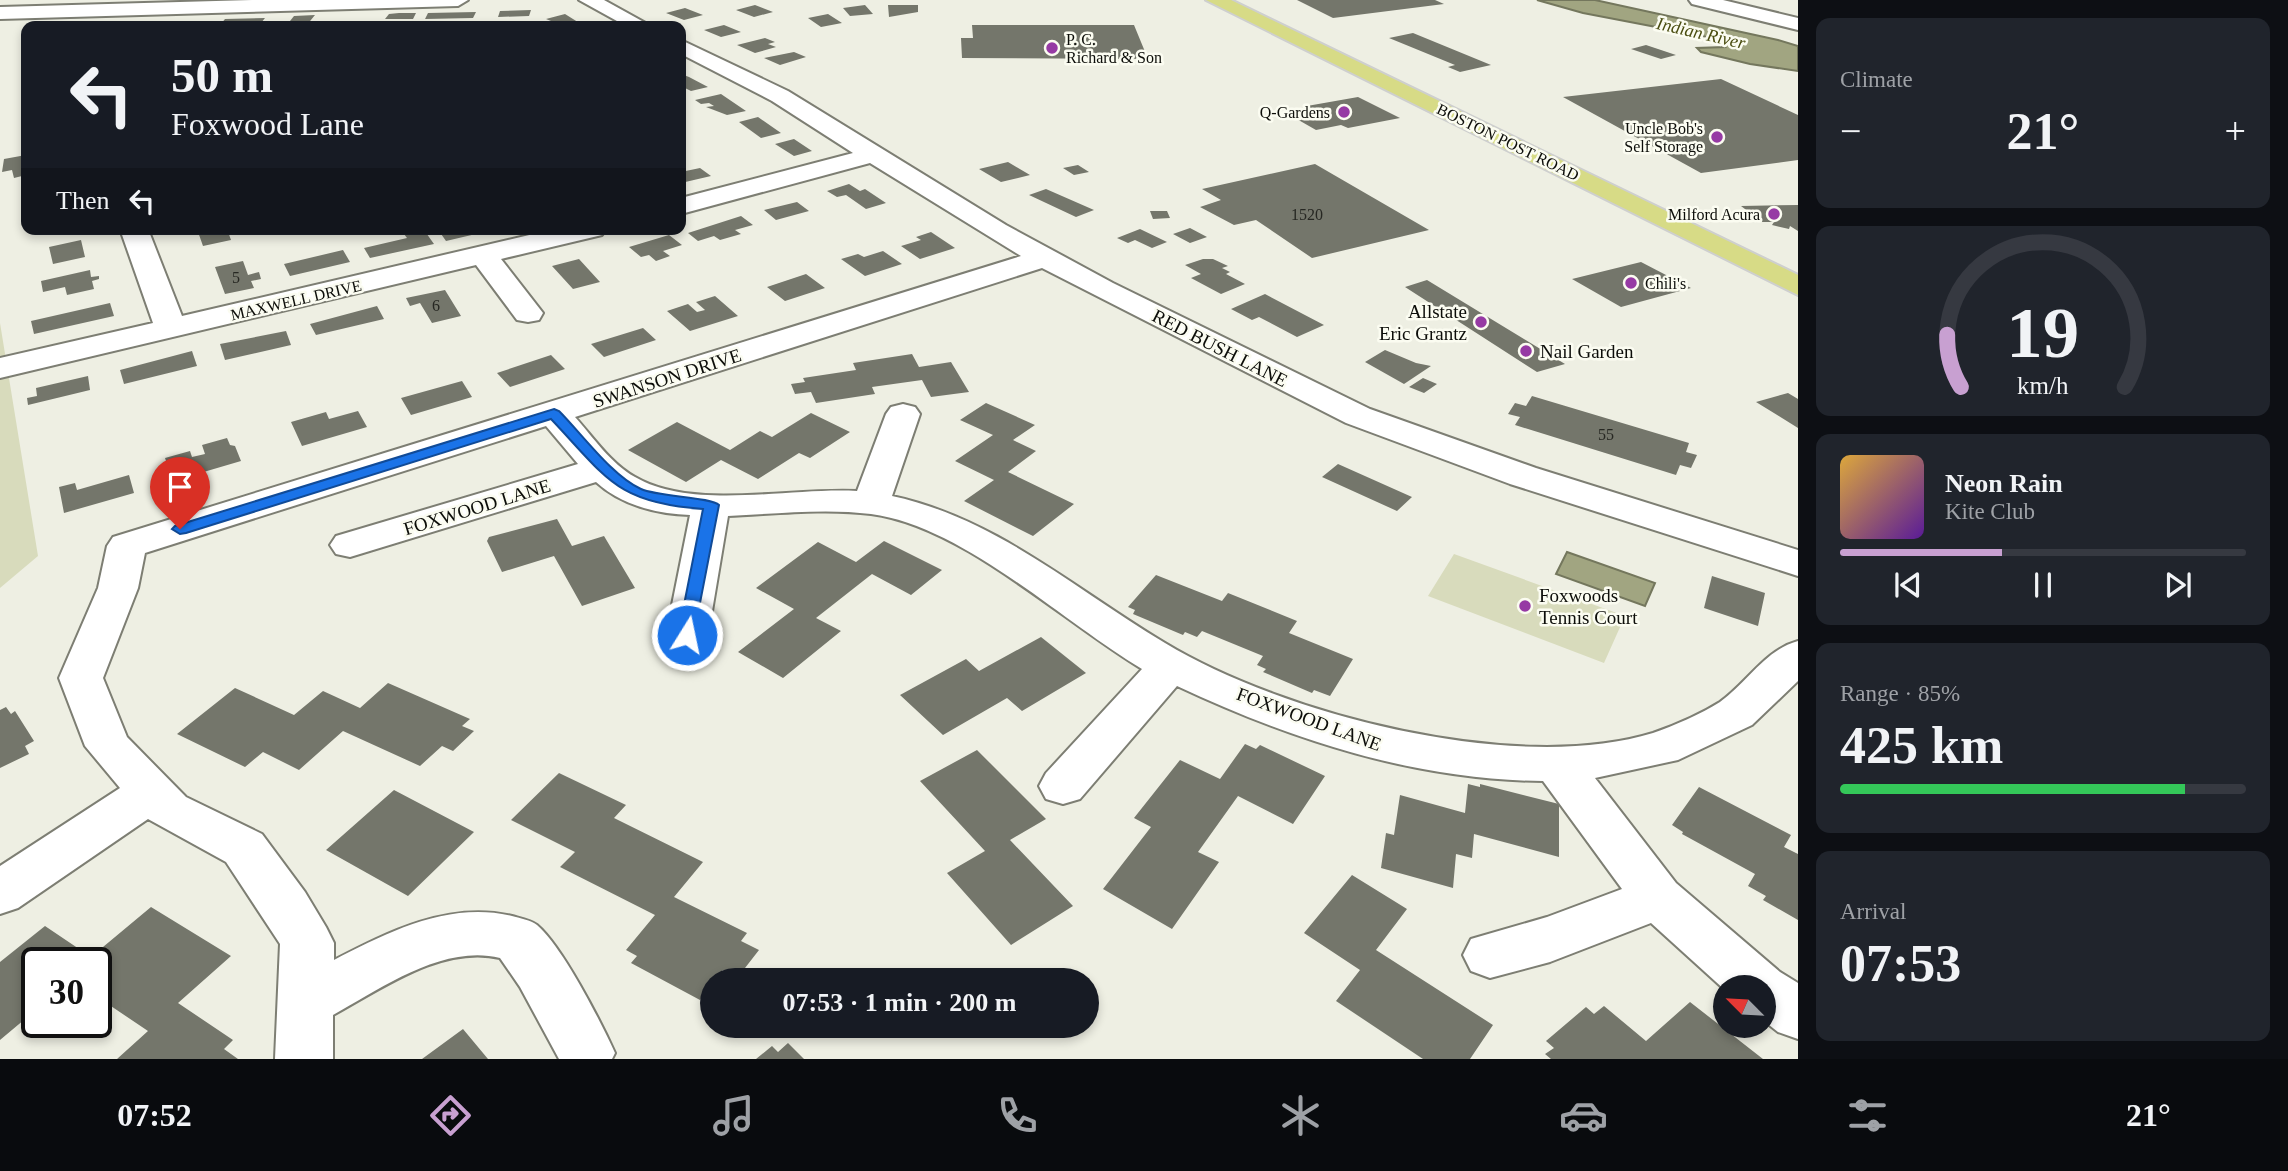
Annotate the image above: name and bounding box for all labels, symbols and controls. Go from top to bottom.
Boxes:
water label: Indian River [1654,13,1748,53]
place label: P. C. Richard & Son [1066,31,1162,66]
marker: P. C. Richard & Son [1044,40,1060,56]
text: 50 m [171,48,273,103]
icon: left [56,49,147,140]
text: Climate [1840,67,1913,92]
street label: BOSTON POST ROAD [1434,100,1582,184]
text: 21° [2007,103,2079,160]
place label: Q-Gardens [1260,104,1330,121]
marker: Q-Gardens [1336,104,1352,120]
text: Foxwood Lane [171,106,364,142]
text: − [1840,110,1861,152]
text: + [2225,110,2246,152]
place label: Uncle Bob's Self Storage [1624,120,1703,156]
marker: Uncle Bob's Self Storage [1709,129,1725,145]
icon: left [123,182,161,220]
text: Then [56,186,109,215]
house number: 1520 [1291,206,1323,223]
place label: Milford Acura [1668,206,1760,223]
marker: Milford Acura [1766,206,1782,222]
house number: 5 [232,269,240,286]
marker: Chili's [1623,275,1639,291]
place label: Chili's [1645,275,1686,292]
street label: MAXWELL DRIVE [229,277,363,323]
text: 19 [2007,293,2079,374]
house number: 6 [432,297,440,314]
place label: Allstate Eric Grantz [1379,301,1467,344]
street label: RED BUSH LANE [1149,305,1291,391]
marker: Allstate Eric Grantz [1473,314,1489,330]
place label: Nail Garden [1540,341,1634,362]
marker: Nail Garden [1518,343,1534,359]
street label: SWANSON DRIVE [590,344,744,412]
text: km/h [2017,372,2069,399]
house number: 55 [1598,426,1614,443]
pin [150,457,210,529]
icon: arrive [161,468,199,506]
text: Neon Rain [1945,469,2063,498]
street label: FOXWOOD LANE [401,475,553,539]
text: Kite Club [1945,499,2035,524]
icon: previous [1889,566,1927,604]
icon: pause [2024,566,2062,604]
icon: next [2159,566,2197,604]
place label: Foxwoods Tennis Court [1539,585,1638,628]
position arrow [650,598,724,672]
marker: Foxwoods Tennis Court [1517,598,1533,614]
text: Range · 85% [1840,681,1960,706]
street label: FOXWOOD LANE [1234,683,1384,755]
text: 425 km [1840,717,2003,774]
text: Arrival [1840,899,1906,924]
text: 07:53 [1840,935,1961,992]
speed limit sign: 30 [21,947,112,1038]
north arrow [1713,975,1776,1038]
map controls [1713,975,1776,1038]
text: 07:53 · 1 min · 200 m [783,988,1017,1017]
icon: directions [426,1091,475,1140]
icon: music [709,1091,758,1140]
icon: phone [993,1091,1042,1140]
icon: climate [1276,1091,1325,1140]
icon: car [1559,1091,1608,1140]
icon: filters [1843,1091,1892,1140]
text: 07:52 [117,1097,192,1133]
text: 21° [2126,1097,2171,1133]

